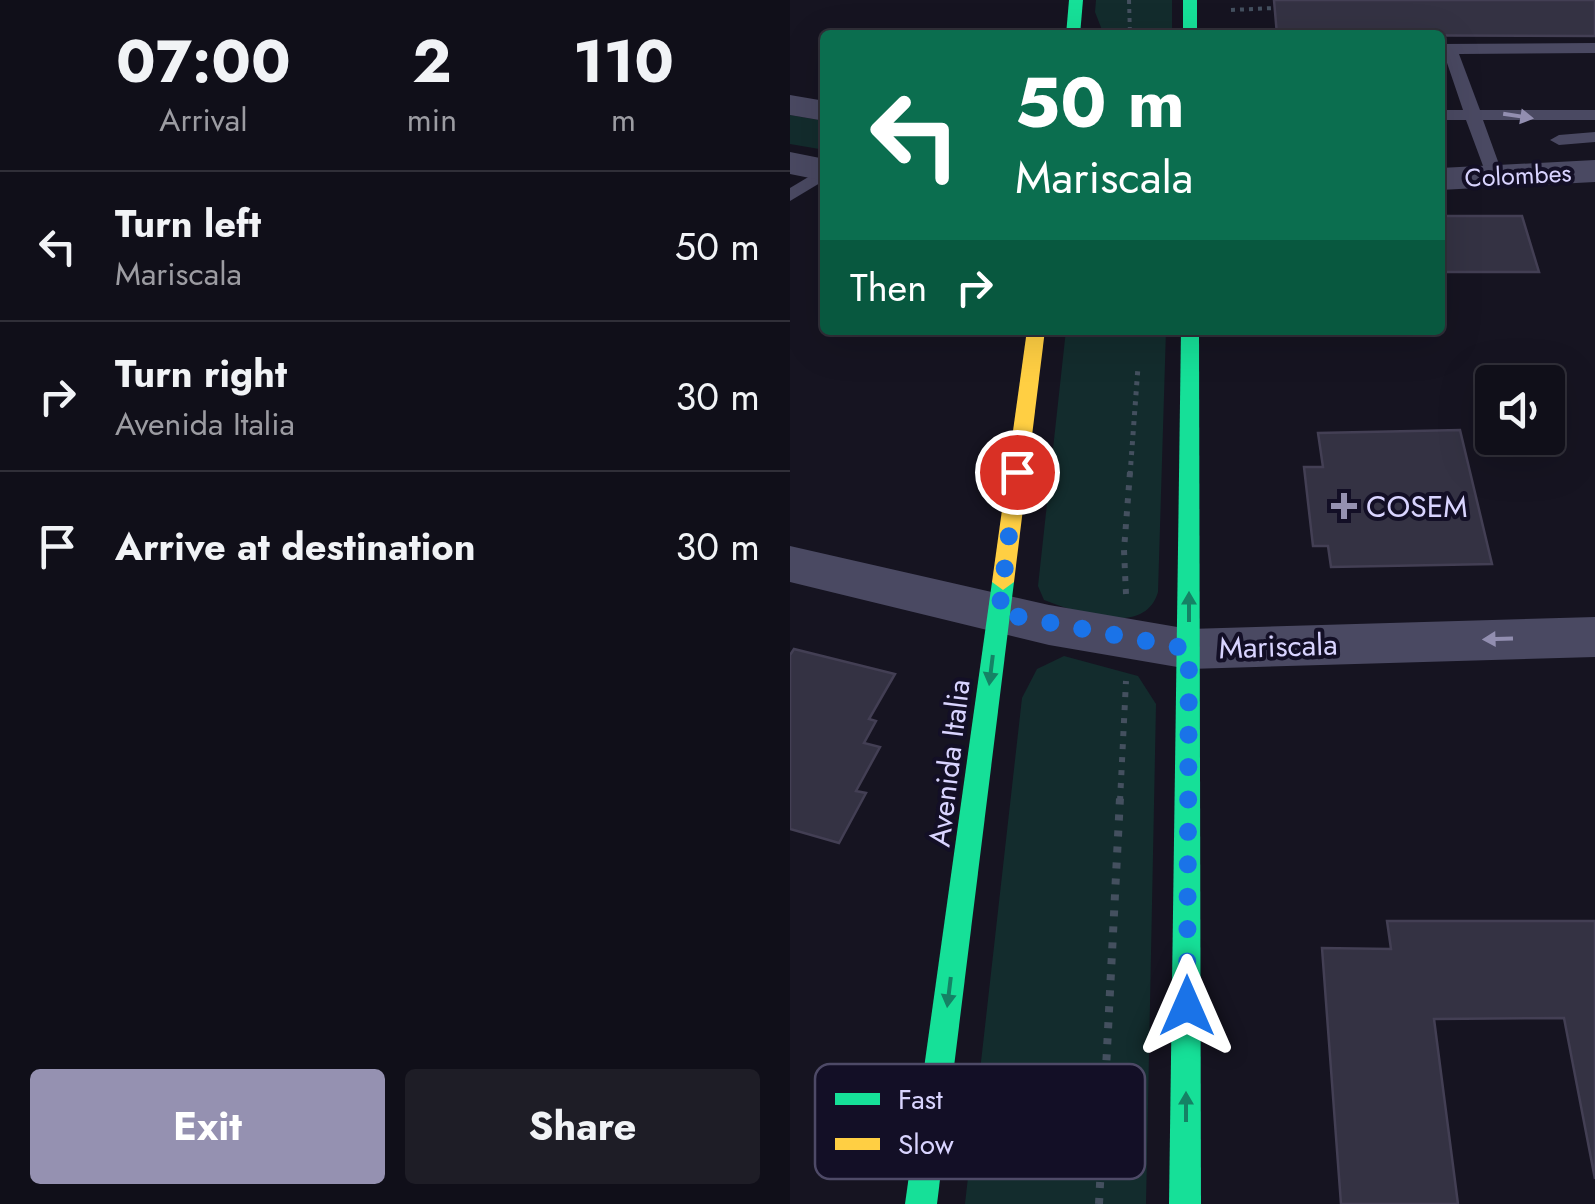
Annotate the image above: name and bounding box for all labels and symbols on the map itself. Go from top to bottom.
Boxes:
one-way arrow [1502,109,1534,124]
street label: Colombes [1464,154,1572,196]
pin [975,430,1060,515]
place label: COSEM [1366,485,1468,528]
marker: COSEM [1331,493,1357,519]
one-way arrow [1181,590,1197,622]
street label: Mariscala [1218,622,1338,670]
one-way arrow [1481,632,1513,648]
one-way arrow [983,654,999,686]
street label: Avenida Italia [917,677,981,849]
position arrow [1135,954,1239,1058]
one-way arrow [941,977,957,1008]
legend [815,1064,1145,1179]
text: Fast [898,1079,943,1120]
one-way arrow [1178,1090,1194,1122]
text: Slow [898,1124,954,1165]

